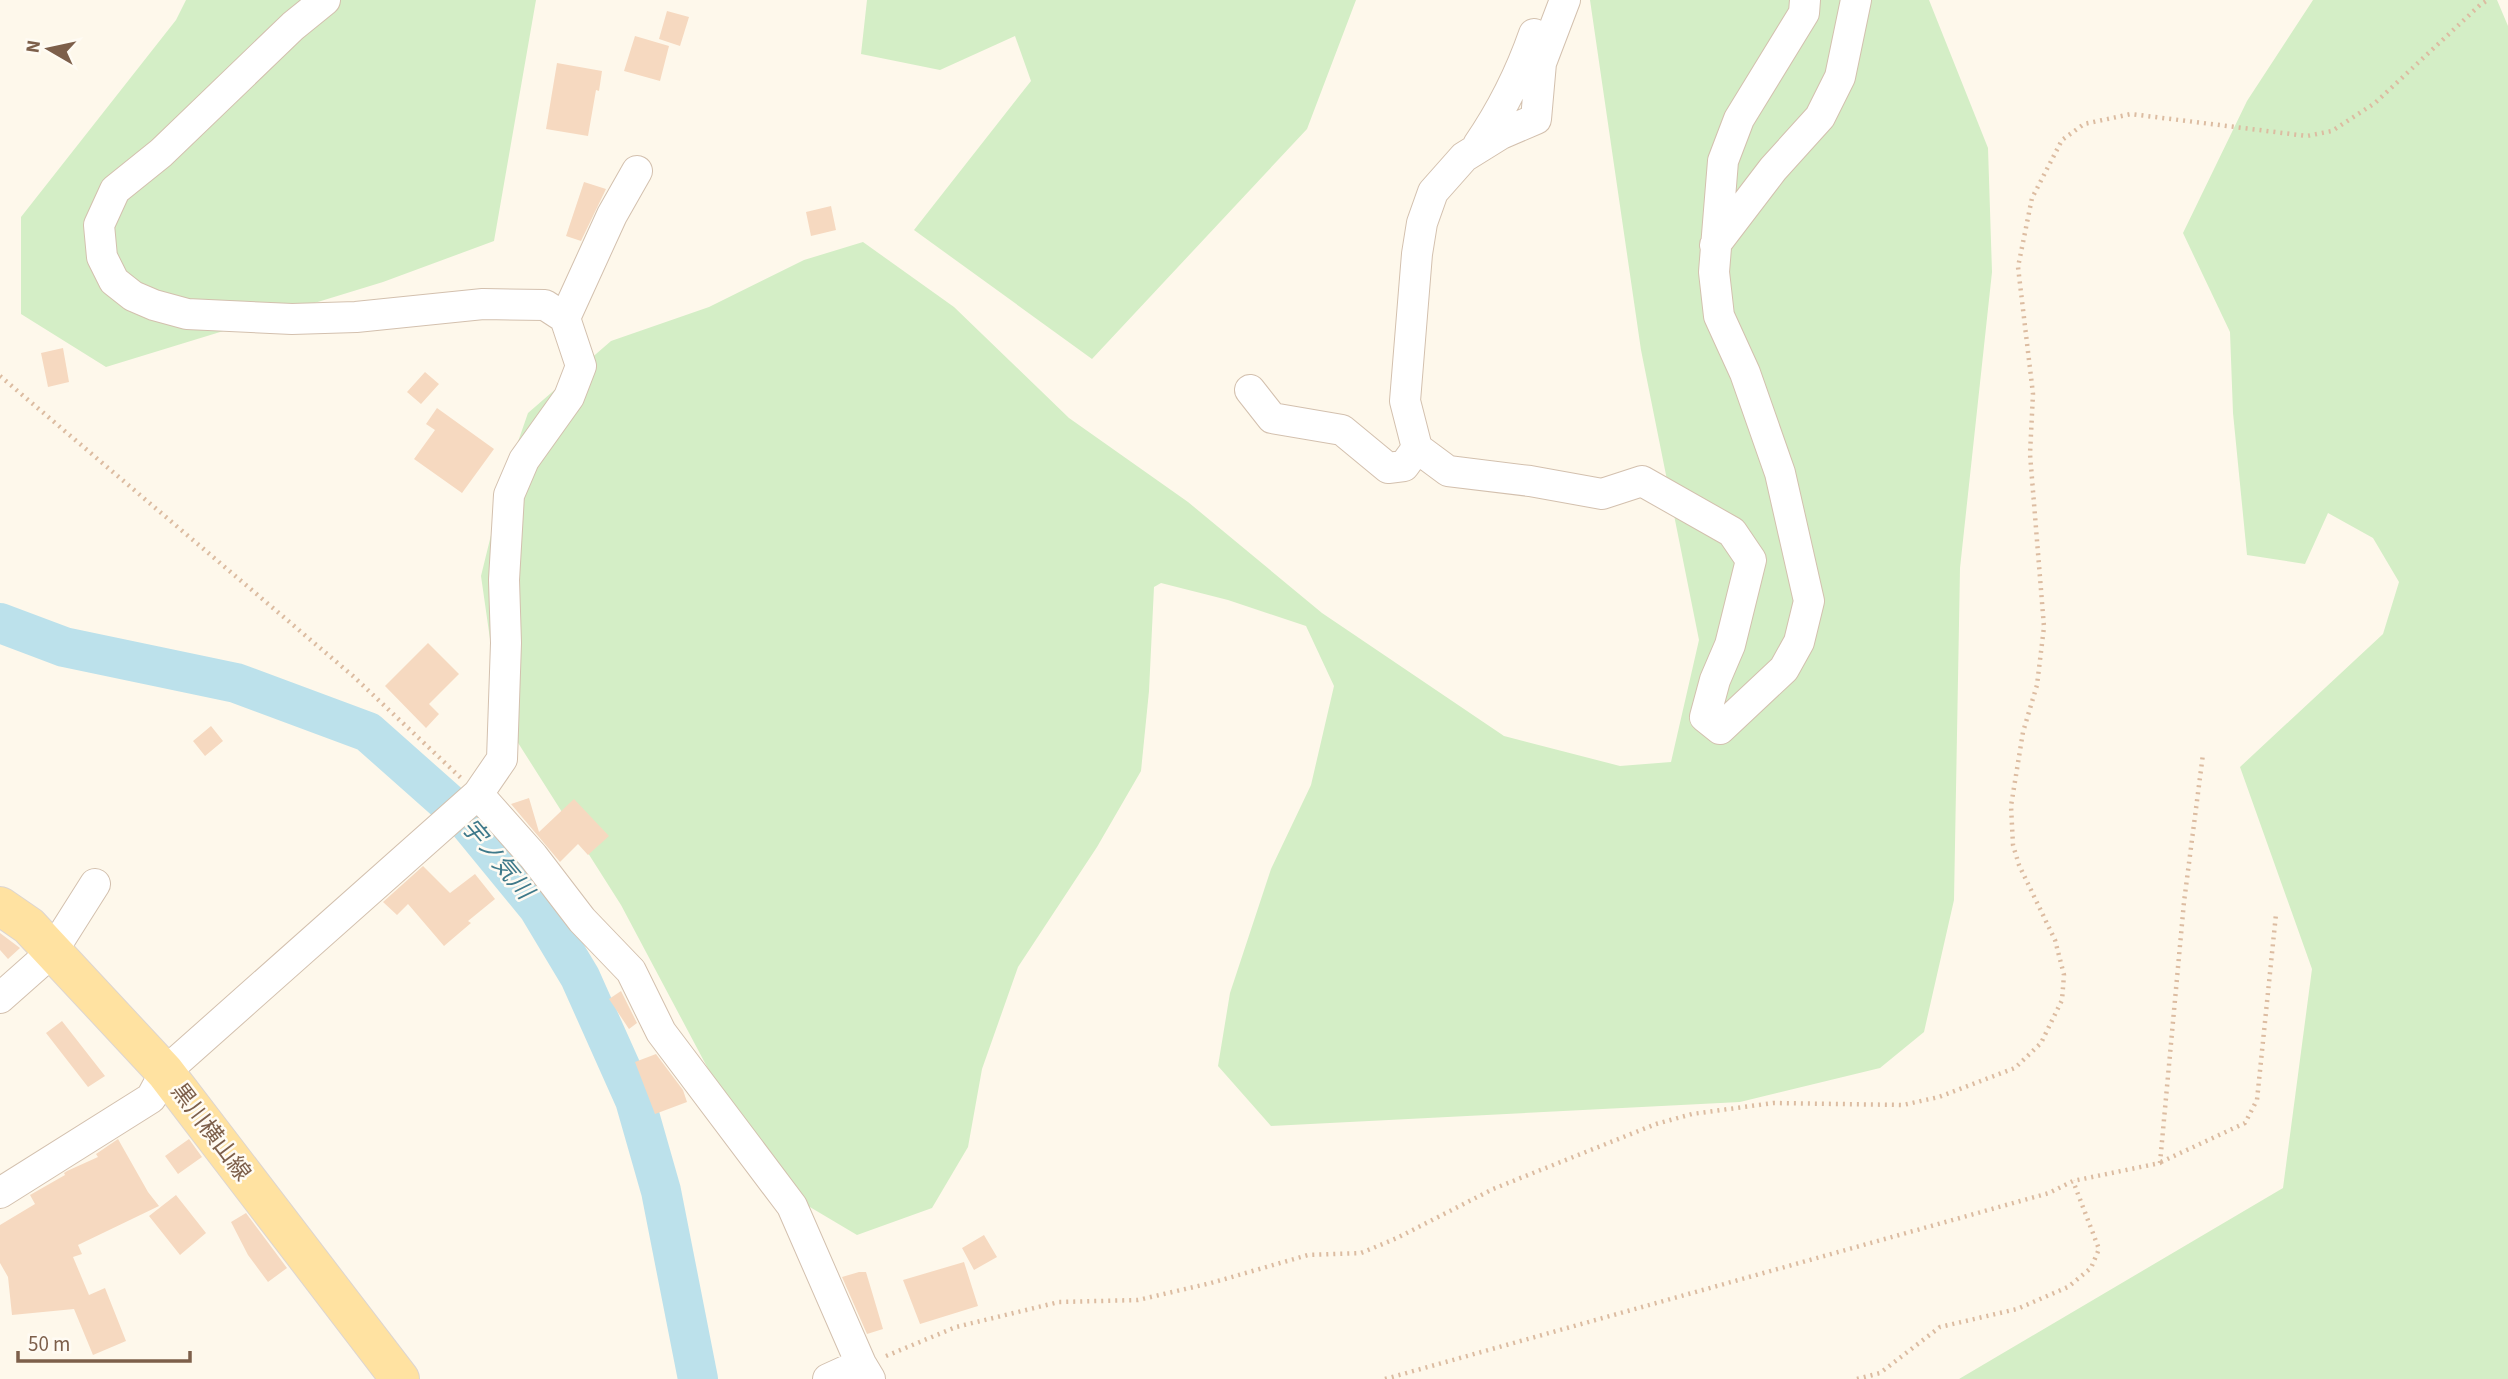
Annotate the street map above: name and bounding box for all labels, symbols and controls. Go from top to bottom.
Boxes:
north arrow [14,14,84,84]
text: N [19,38,48,55]
water label: 宇ノ気川 [453,811,543,909]
street label: 黒川横山線 [163,1076,259,1188]
scale bar [18,1320,189,1364]
text: 50 m [28,1329,70,1359]

